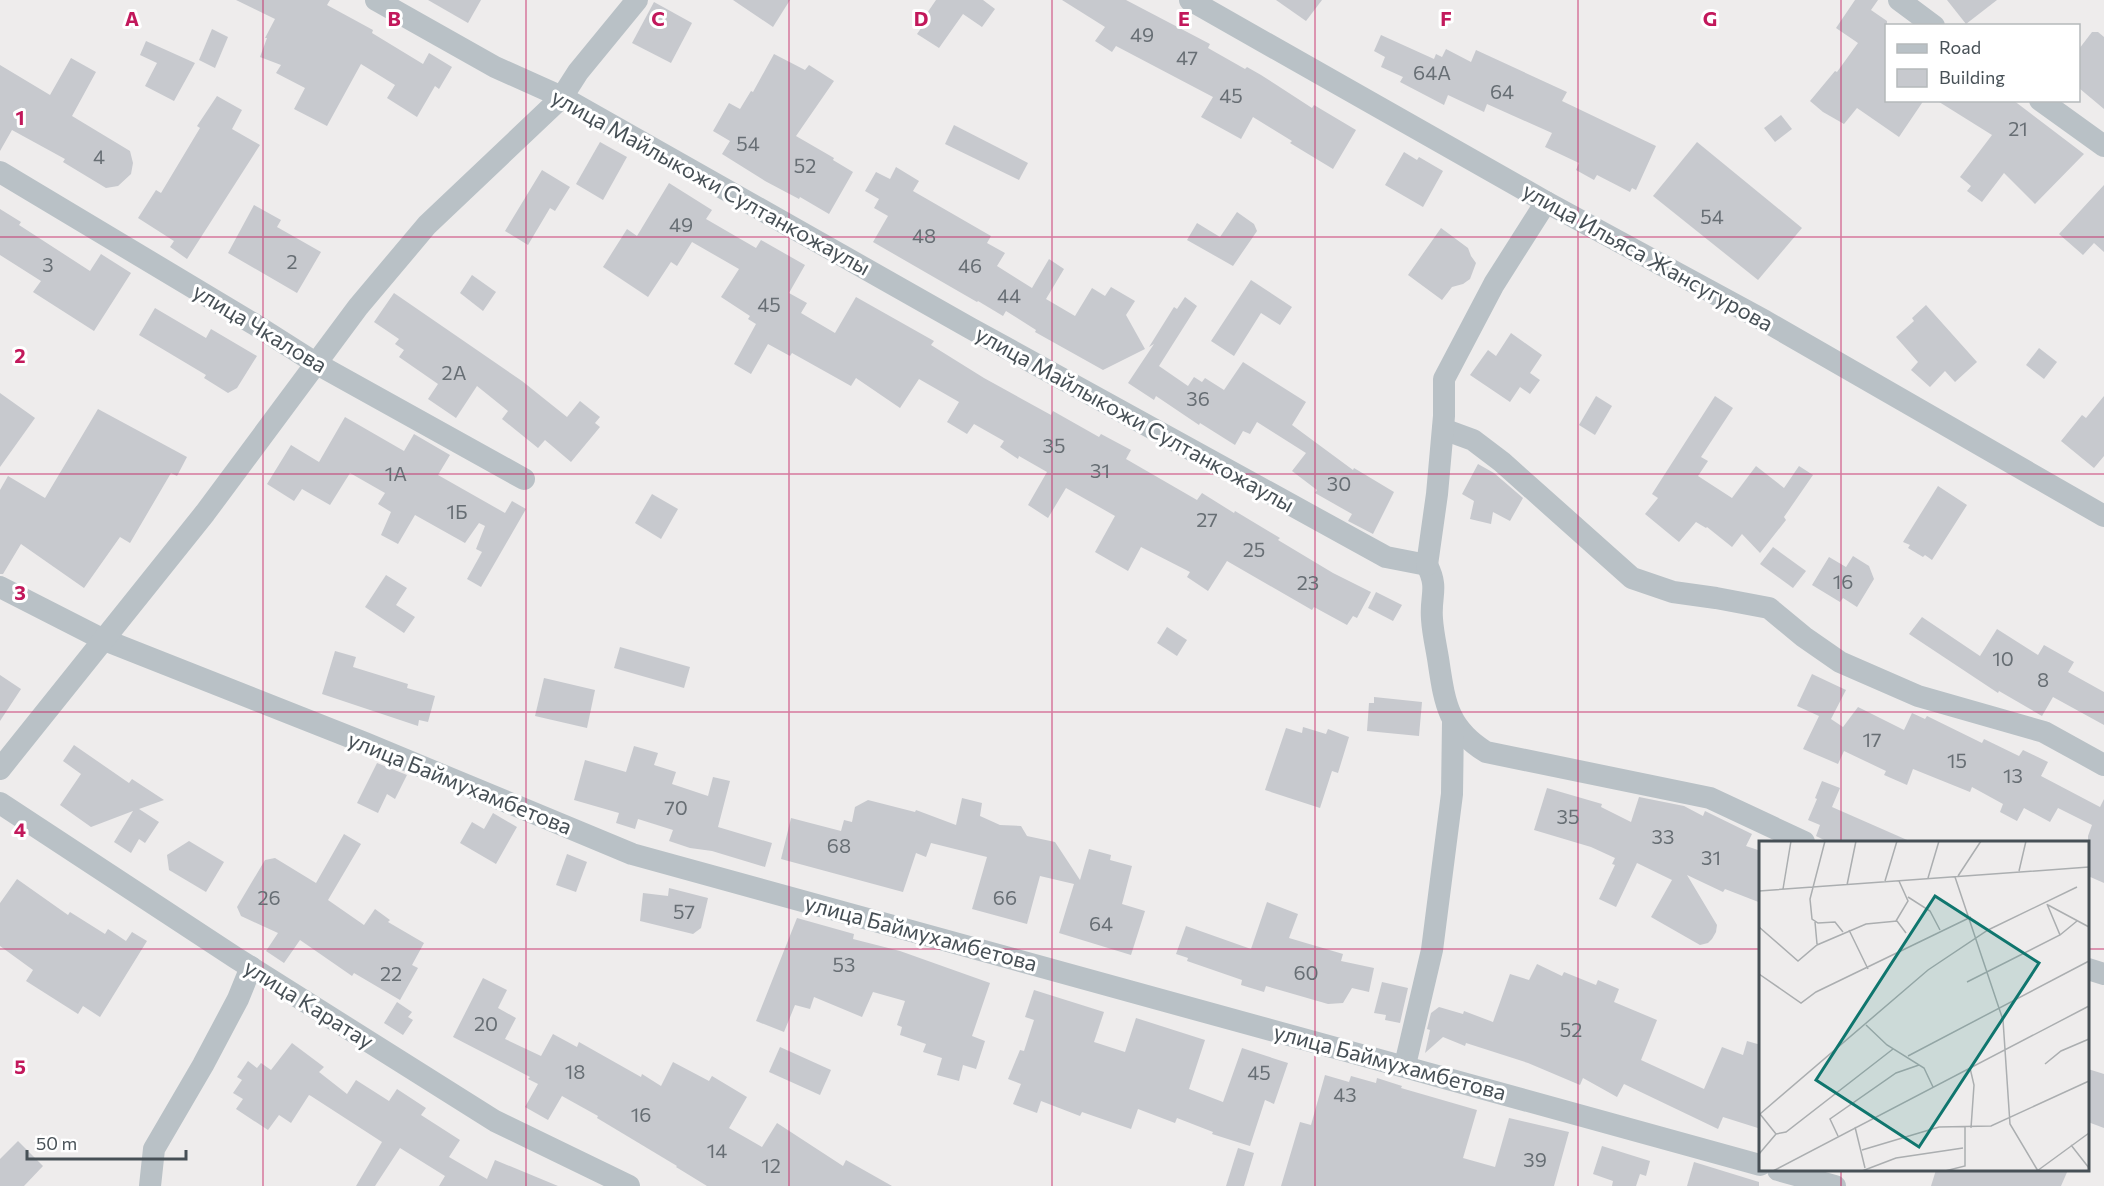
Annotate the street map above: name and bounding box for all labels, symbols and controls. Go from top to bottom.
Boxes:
text: A [125,6,139,30]
text: B [387,6,401,30]
text: C [651,6,665,30]
text: D [914,6,928,30]
text: E [1178,6,1190,30]
text: F [1440,6,1452,30]
text: G [1703,6,1717,30]
house number: 49 [1130,22,1154,46]
legend [1885,24,2080,102]
text: Road [1939,36,1981,58]
house number: 47 [1176,45,1198,69]
house number: 64А [1413,60,1451,84]
text: Building [1939,66,2005,88]
house number: 64 [1490,79,1514,103]
street label: улица Майлыкожи Султанкожаулы [547,82,875,281]
house number: 45 [1219,83,1243,107]
text: 1 [15,105,25,129]
house number: 21 [2008,116,2028,140]
house number: 54 [736,131,760,155]
house number: 4 [93,144,105,168]
house number: 52 [794,153,816,177]
street label: улица Ильяса Жансугурова [1518,176,1778,337]
house number: 54 [1700,204,1724,228]
house number: 49 [669,212,693,236]
house number: 48 [912,223,936,247]
house number: 2 [286,249,298,273]
house number: 3 [42,252,54,276]
house number: 46 [958,253,982,277]
street label: улица Чкалова [188,277,332,378]
house number: 44 [997,283,1021,307]
house number: 45 [757,292,781,316]
street label: улица Майлыкожи Султанкожаулы [971,319,1299,518]
text: 2 [14,343,26,367]
house number: 2А [442,360,467,384]
house number: 36 [1186,386,1210,410]
house number: 35 [1043,433,1065,457]
house number: 31 [1090,458,1110,482]
house number: 1А [385,461,407,485]
house number: 30 [1327,471,1351,495]
house number: 1Б [446,499,468,523]
house number: 27 [1196,507,1218,531]
house number: 25 [1243,537,1265,561]
house number: 16 [1833,569,1853,593]
house number: 23 [1297,570,1319,594]
text: 3 [14,580,26,604]
house number: 10 [1992,646,2014,670]
house number: 8 [2037,667,2049,691]
street label: улица Баймухамбетова [344,725,576,840]
house number: 17 [1862,727,1882,751]
house number: 15 [1947,748,1967,772]
house number: 13 [2003,763,2023,787]
house number: 70 [664,795,688,819]
house number: 35 [1557,804,1579,828]
text: 4 [14,817,26,841]
house number: 33 [1652,824,1674,848]
house number: 68 [827,833,851,857]
inset map [1759,841,2089,1171]
house number: 31 [1701,845,1721,869]
house number: 26 [257,885,281,909]
house number: 66 [993,885,1017,909]
street label: улица Баймухамбетова [802,889,1040,977]
house number: 57 [673,899,695,923]
house number: 64 [1089,911,1113,935]
house number: 53 [833,952,855,976]
street label: улица Каратау [239,953,379,1054]
house number: 60 [1293,960,1319,984]
house number: 22 [380,961,402,985]
house number: 20 [474,1011,498,1035]
house number: 52 [1560,1017,1582,1041]
street label: улица Баймухамбетова [1271,1018,1509,1106]
text: 5 [14,1054,26,1078]
house number: 18 [565,1059,585,1083]
house number: 45 [1247,1060,1271,1084]
house number: 43 [1333,1082,1357,1106]
house number: 16 [631,1102,651,1126]
scale bar [27,1123,186,1161]
text: 50 m [36,1132,77,1154]
house number: 14 [707,1138,727,1162]
house number: 39 [1523,1147,1547,1171]
house number: 12 [761,1153,781,1177]

